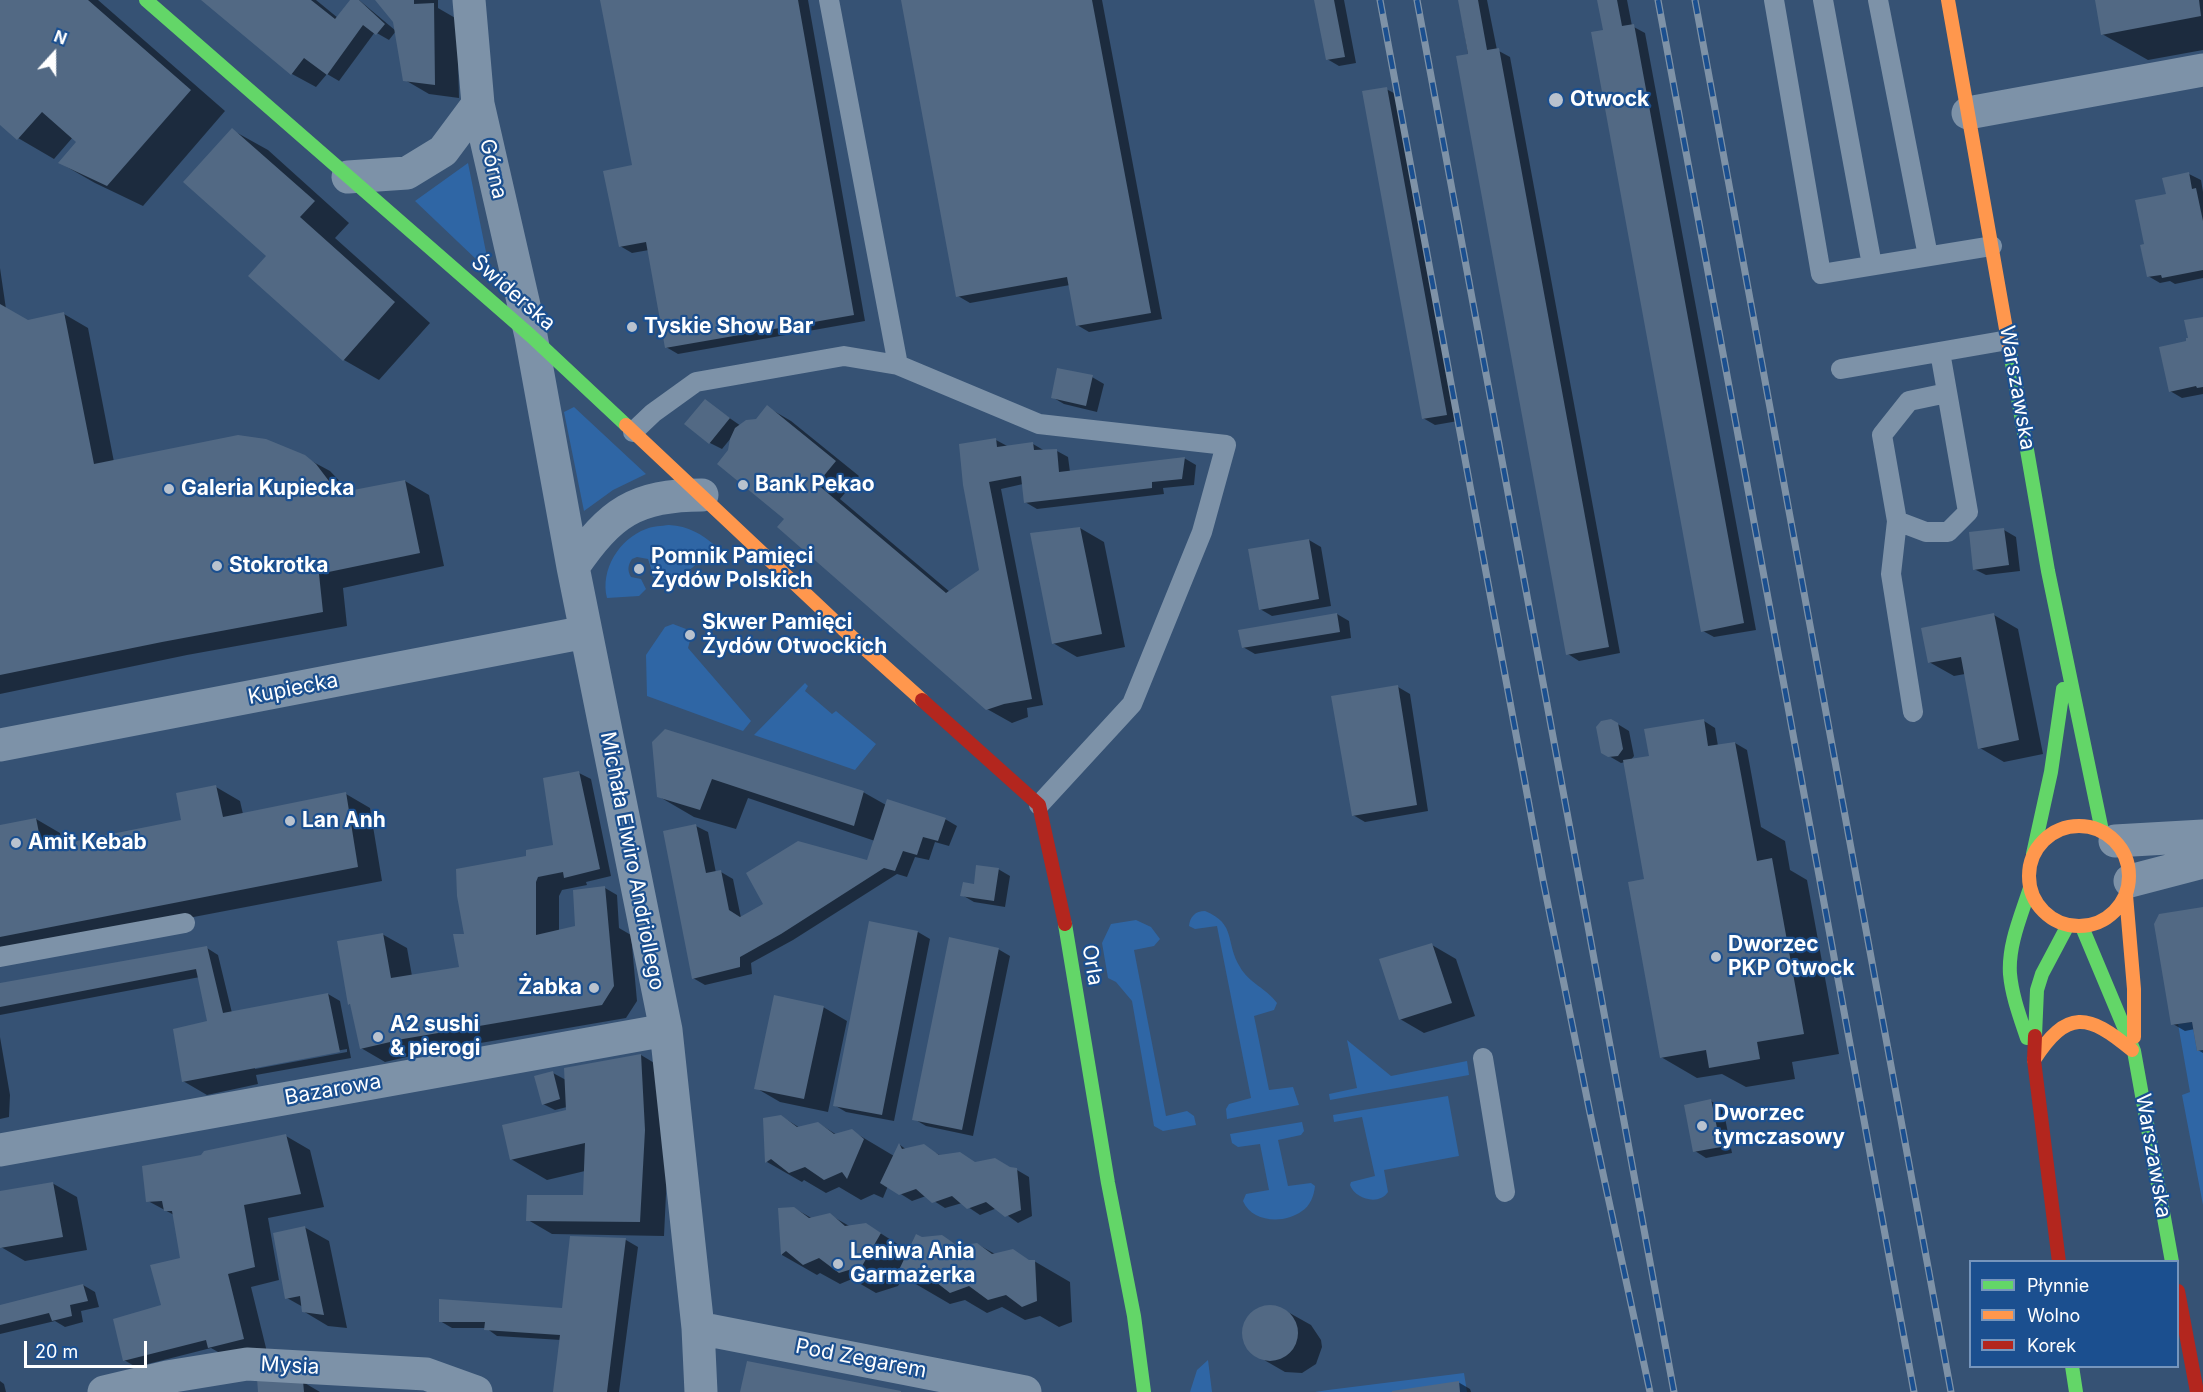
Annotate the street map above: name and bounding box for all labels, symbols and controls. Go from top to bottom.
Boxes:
north arrow [24,24,84,84]
text: N [51,26,70,49]
place label: Otwock [1570,87,1649,113]
marker: Otwock [1547,91,1565,109]
street label: Górna [474,137,512,201]
street label: Świderska [466,250,560,336]
place label: Tyskie Show Bar [644,314,813,340]
marker: Tyskie Show Bar [625,320,639,334]
street label: Warszawska [1994,324,2040,452]
place label: Bank Pekao [755,472,875,498]
place label: Galeria Kupiecka [181,476,354,502]
marker: Bank Pekao [736,478,750,492]
marker: Galeria Kupiecka [162,482,176,496]
place label: Pomnik Pamięci Żydów Polskich [651,544,813,594]
place label: Stokrotka [229,553,328,579]
marker: Stokrotka [210,559,224,573]
marker: Pomnik Pamięci Żydów Polskich [632,562,646,576]
place label: Skwer Pamięci Żydów Otwockich [702,610,887,660]
marker: Skwer Pamięci Żydów Otwockich [683,628,697,642]
street label: Kupiecka [246,668,340,710]
street label: Michała Elwiro Andriollego [595,730,669,992]
place label: Lan Anh [302,808,386,834]
marker: Lan Anh [283,814,297,828]
place label: Amit Kebab [28,830,147,856]
marker: Amit Kebab [9,836,23,850]
place label: Dworzec PKP Otwock [1728,932,1855,982]
street label: Orla [1076,943,1108,987]
marker: Dworzec PKP Otwock [1709,950,1723,964]
place label: Żabka [518,975,582,1001]
marker: Żabka [587,981,601,995]
place label: A2 sushi & pierogi [390,1012,480,1062]
marker: A2 sushi & pierogi [371,1030,385,1044]
street label: Bazarowa [283,1069,383,1111]
street label: Warszawska [2130,1092,2176,1220]
place label: Dworzec tymczasowy [1714,1101,1845,1151]
marker: Dworzec tymczasowy [1695,1119,1709,1133]
place label: Leniwa Ania Garmażerka [850,1239,975,1289]
marker: Leniwa Ania Garmażerka [831,1257,845,1271]
legend [1969,1260,2179,1368]
text: Płynnie [2027,1275,2089,1296]
text: Wolno [2027,1305,2080,1326]
scale bar [27,1329,150,1367]
street label: Pod Zegarem [793,1334,929,1384]
text: Korek [2027,1335,2076,1356]
text: 20 m [35,1341,78,1362]
street label: Mysia [260,1352,320,1380]

